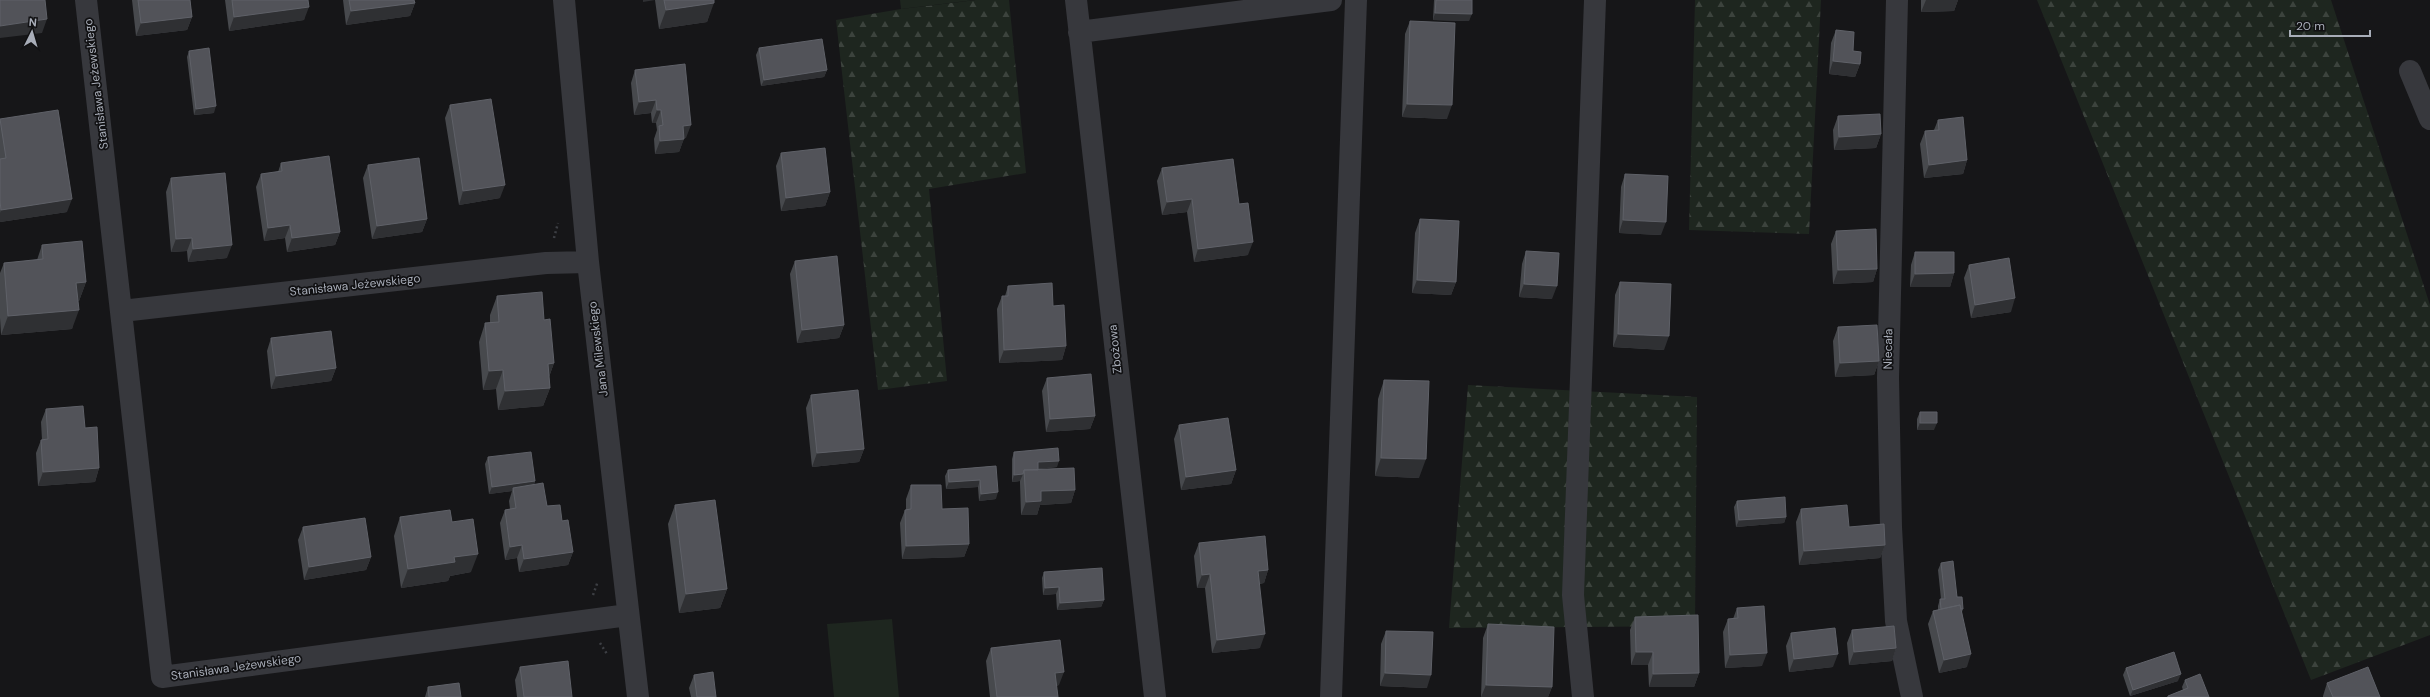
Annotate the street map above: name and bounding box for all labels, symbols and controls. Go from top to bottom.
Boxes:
north arrow [12,12,52,52]
scale bar [2290,12,2370,38]
text: N [28,15,37,29]
street label: Stanisława Jeżewskiego [80,18,112,150]
text: 20 m [2296,18,2325,34]
street label: Stanisława Jeżewskiego [289,270,421,300]
street label: Jana Milewskiego [584,300,612,398]
street label: Zbożowa [1104,324,1126,374]
street label: Niecała [1880,328,1896,370]
street label: Stanisława Jeżewskiego [170,650,302,684]

